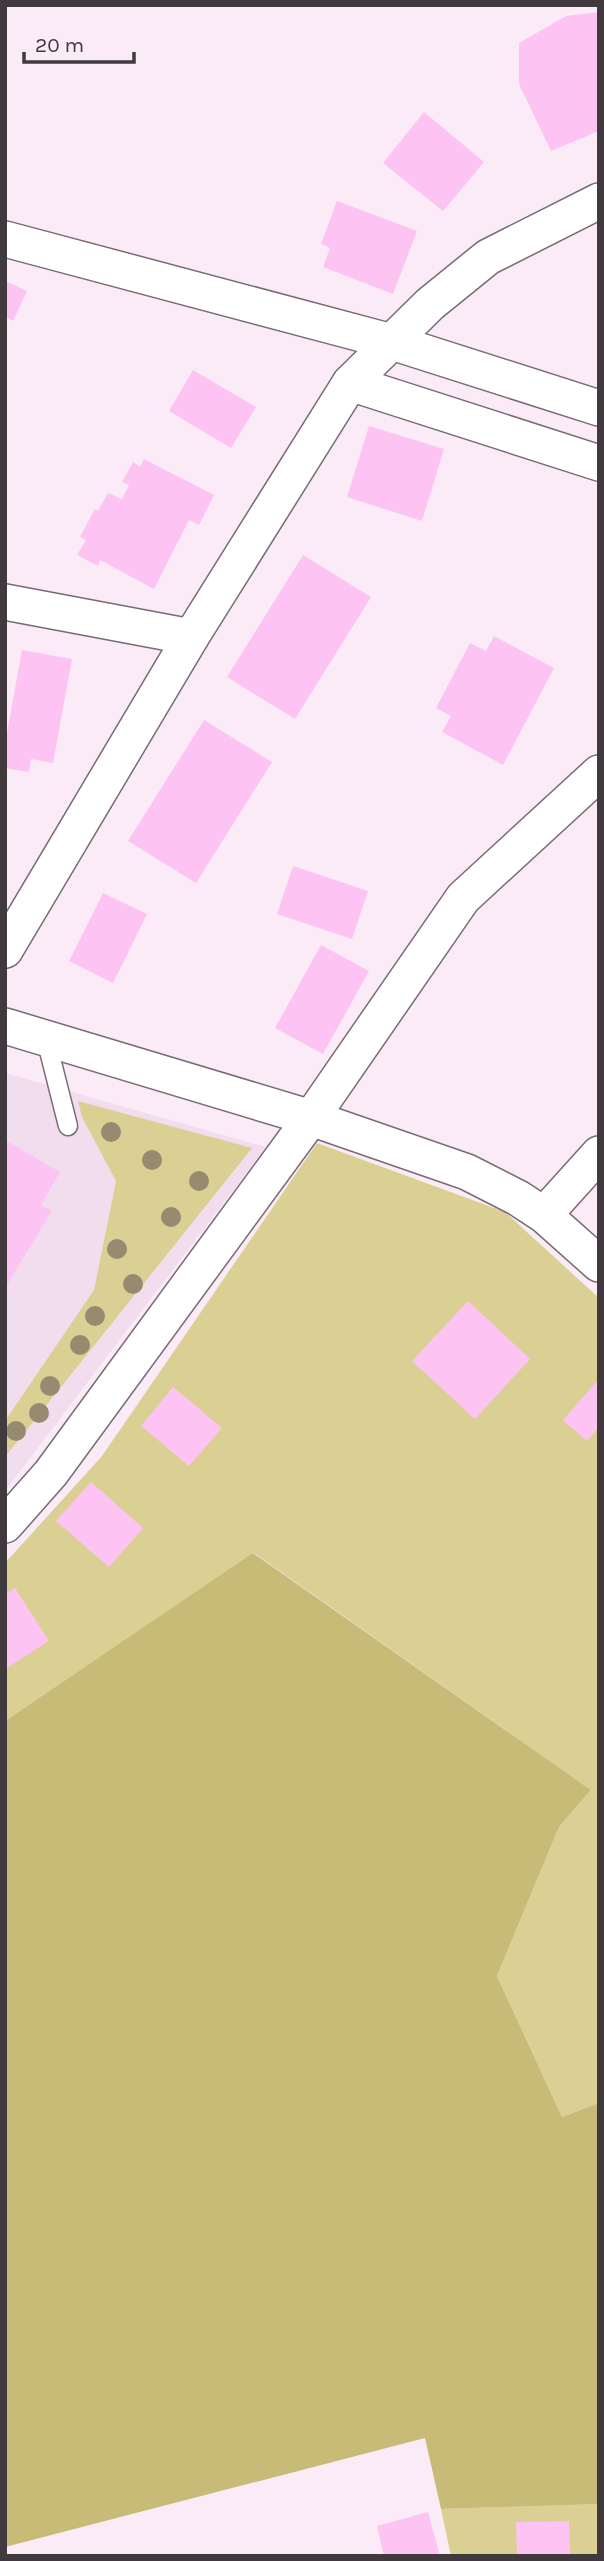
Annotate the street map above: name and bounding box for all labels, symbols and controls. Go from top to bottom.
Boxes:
scale bar [24,21,135,65]
text: 20 m [35,33,84,57]

